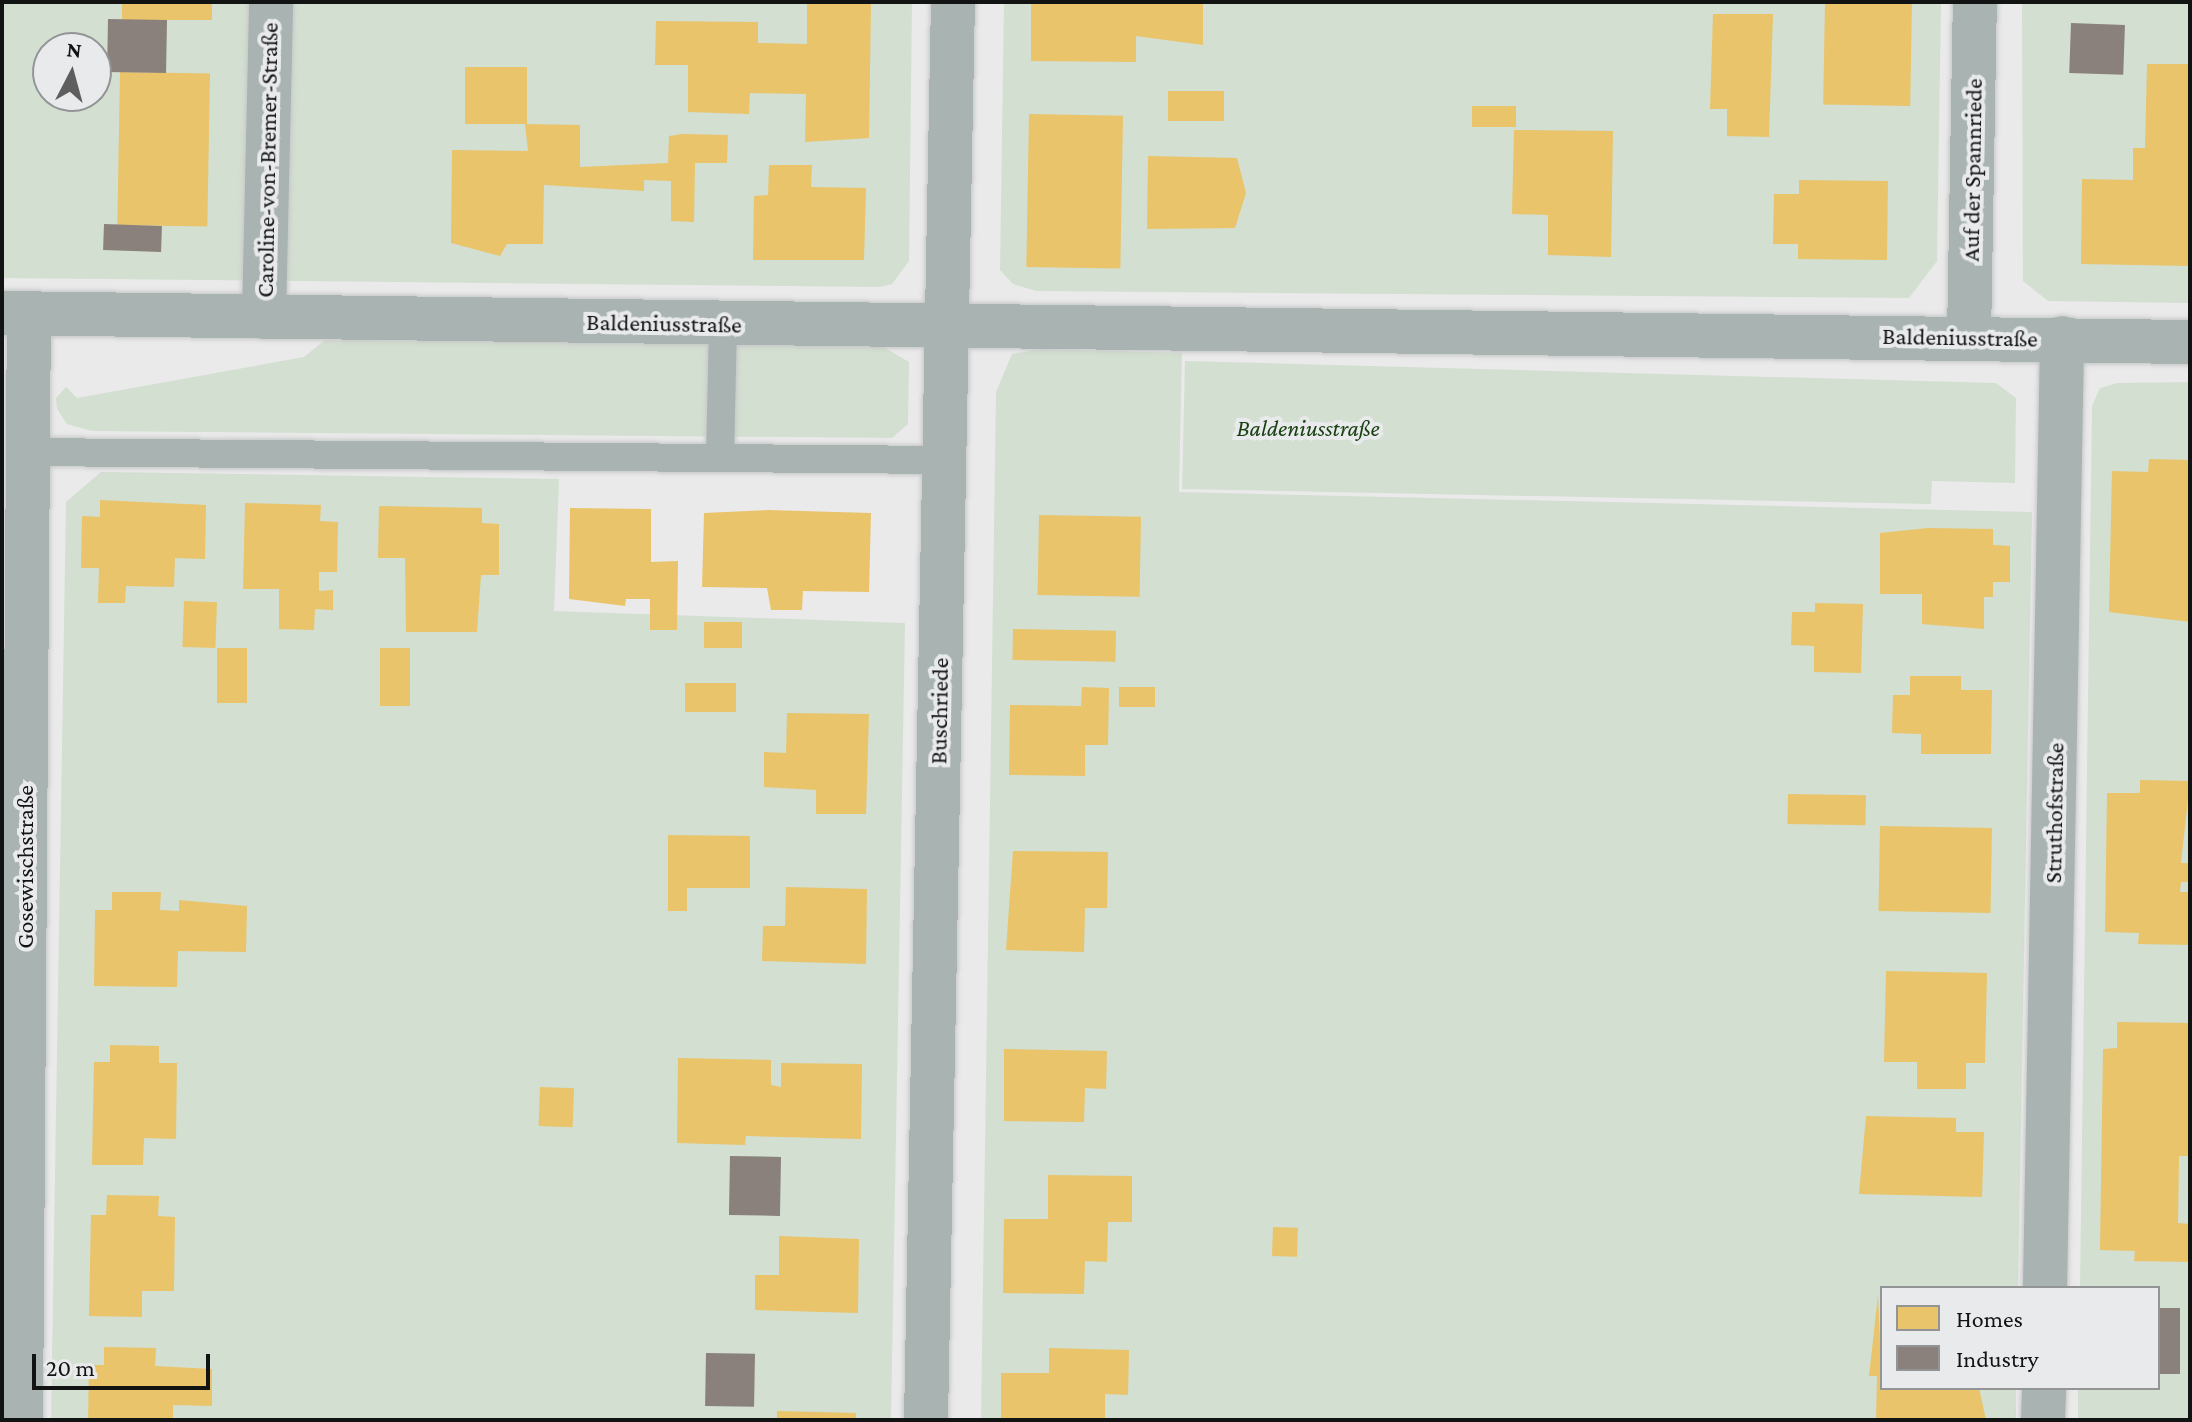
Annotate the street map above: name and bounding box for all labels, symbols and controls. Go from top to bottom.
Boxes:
street label: Caroline-von-Bremer-Straße [250,22,284,298]
north arrow [32,32,112,112]
text: N [66,36,83,63]
street label: Auf der Spannriede [1956,78,1988,262]
street label: Baldeniusstraße [586,307,742,339]
street label: Baldeniusstraße [1882,321,2038,353]
park label: Baldeniusstraße [1236,414,1380,442]
street label: Buschriede [924,657,954,765]
street label: Struthofstraße [2038,742,2070,884]
street label: Gosewischstraße [11,785,39,949]
legend [1880,1286,2160,1390]
text: Homes [1956,1305,2023,1332]
scale bar [36,1338,214,1388]
text: Industry [1956,1345,2039,1372]
text: 20 m [46,1354,95,1381]

